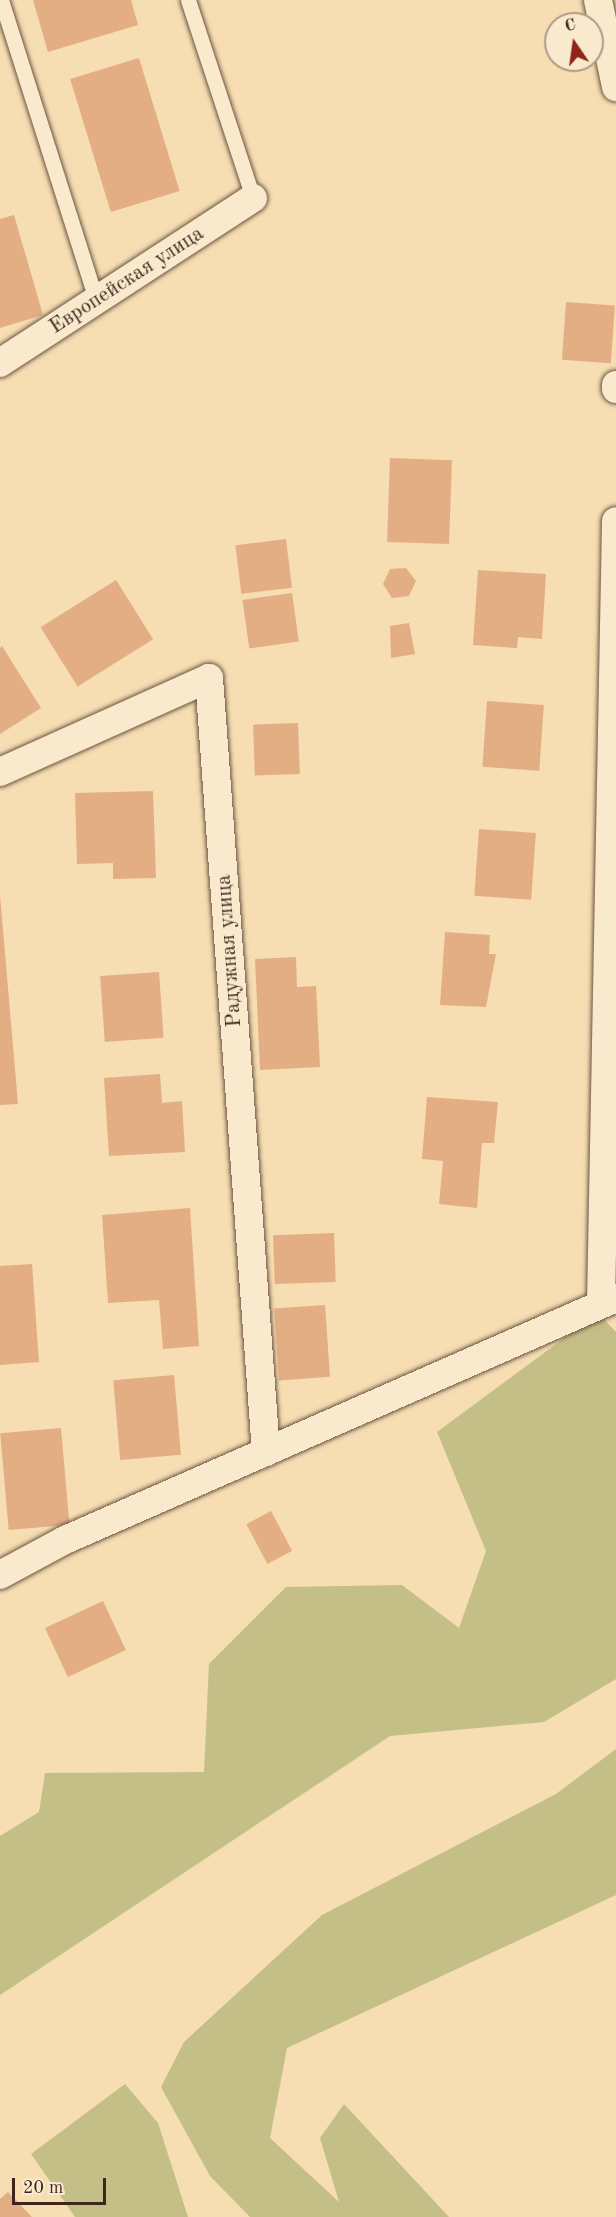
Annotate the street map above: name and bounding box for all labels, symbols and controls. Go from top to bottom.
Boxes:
north arrow [544,12,604,72]
text: С [563,17,577,35]
street label: Европейская улица [45,222,209,340]
street label: Радужная улица [212,874,248,1028]
scale bar [15,2166,110,2204]
text: 20 m [23,2179,63,2197]

